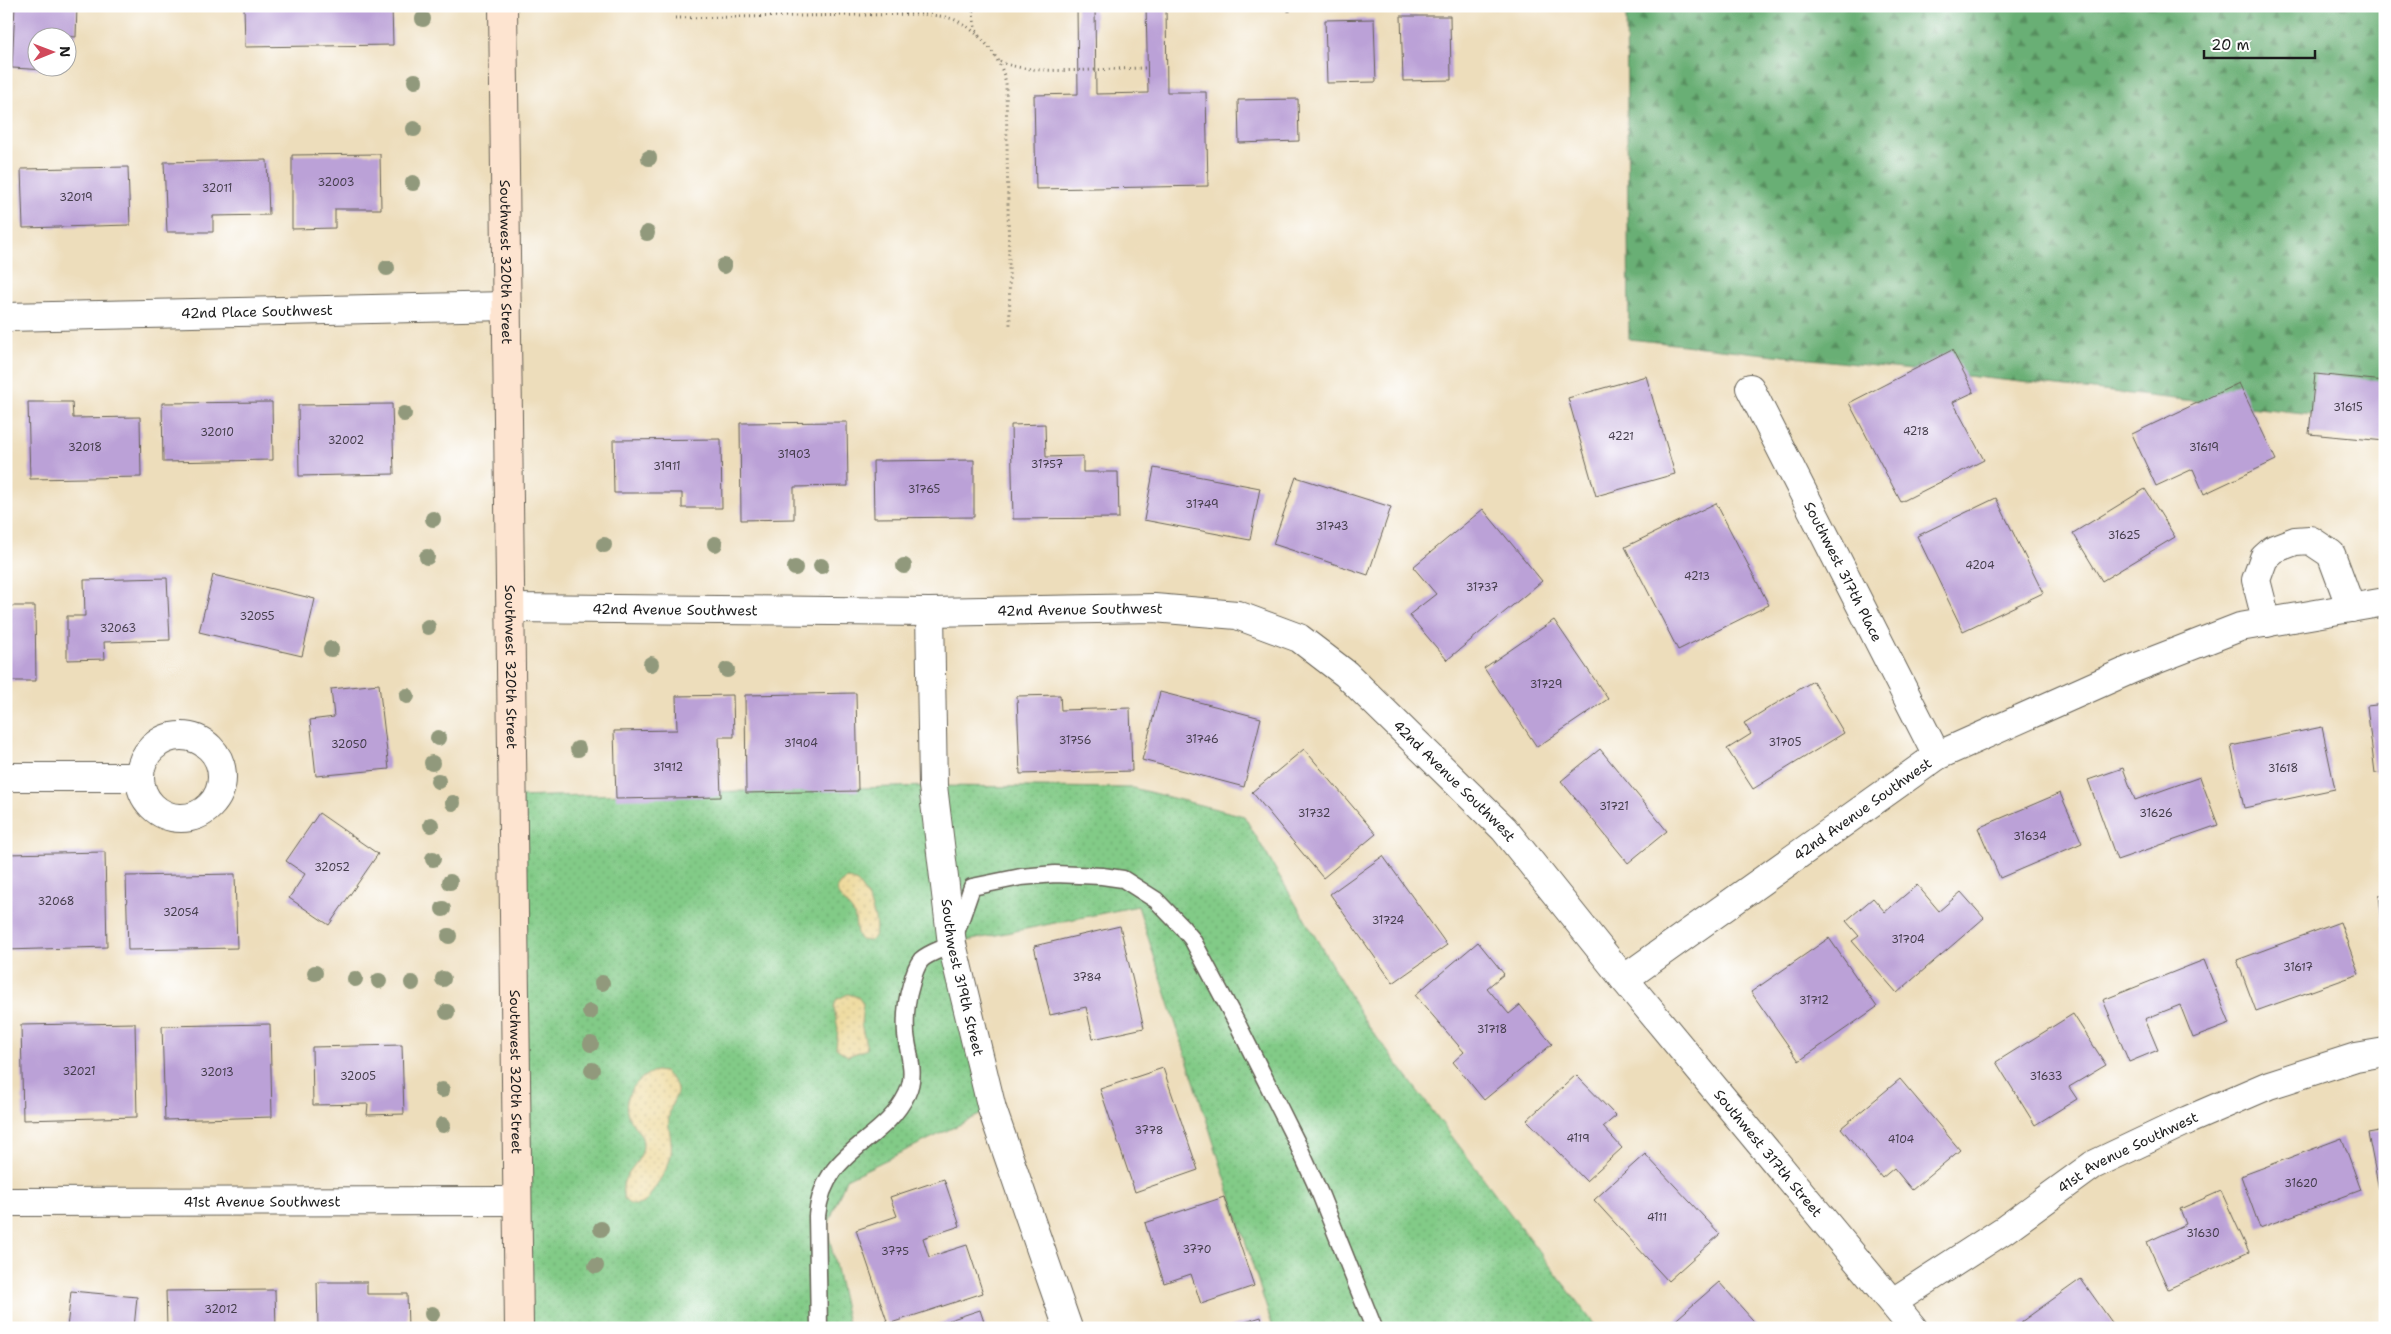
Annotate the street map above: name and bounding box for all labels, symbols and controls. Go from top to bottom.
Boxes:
north arrow [28,28,78,78]
scale bar [2204,28,2315,60]
text: 20 m [2211,35,2250,55]
text: N [56,46,74,57]
house number: 32003 [318,175,354,190]
street label: Southwest 320th Street [496,180,516,344]
house number: 32011 [202,181,232,196]
house number: 32019 [59,190,93,205]
street label: 42nd Place Southwest [181,301,333,322]
house number: 31615 [2333,400,2363,415]
house number: 4218 [1903,424,1929,439]
house number: 32010 [200,425,234,440]
house number: 4221 [1608,429,1634,444]
house number: 32002 [328,433,364,448]
house number: 32018 [68,440,102,455]
house number: 31619 [2189,440,2219,455]
house number: 31903 [777,447,811,462]
house number: 31757 [1031,457,1063,472]
house number: 31911 [653,459,681,474]
house number: 31765 [908,482,940,497]
house number: 31749 [1185,497,1219,512]
street label: Southwest 317th Place [1800,499,1886,645]
house number: 31743 [1316,519,1349,534]
house number: 31625 [2108,528,2141,543]
house number: 4204 [1965,558,1995,573]
house number: 4213 [1684,569,1710,584]
house number: 31737 [1466,580,1499,595]
street label: Southwest 320th Street [501,585,521,749]
street label: 42nd Avenue Southwest [997,599,1163,620]
street label: 42nd Avenue Southwest [592,600,758,619]
house number: 32055 [240,609,275,624]
house number: 32063 [100,621,136,636]
house number: 31729 [1530,677,1562,692]
street label: 42nd Avenue Southwest [1389,716,1520,845]
house number: 31746 [1185,732,1219,747]
house number: 31756 [1059,733,1091,748]
house number: 31705 [1769,735,1802,750]
house number: 31904 [784,736,818,751]
house number: 32050 [331,737,367,752]
street label: 42nd Avenue Southwest [1790,754,1935,864]
house number: 31912 [653,760,683,775]
house number: 31618 [2268,761,2298,776]
house number: 31721 [1599,799,1629,814]
house number: 31732 [1298,806,1330,821]
house number: 31626 [2139,806,2173,821]
house number: 31634 [2013,829,2047,844]
house number: 32052 [314,860,350,875]
house number: 32068 [38,894,74,909]
street label: Southwest 319th Street [938,898,988,1058]
house number: 32054 [163,905,199,920]
house number: 31724 [1372,913,1405,928]
house number: 31704 [1891,932,1925,947]
house number: 31617 [2283,960,2313,975]
house number: 3784 [1073,970,1102,985]
street label: Southwest 320th Street [506,990,526,1154]
house number: 31712 [1799,993,1829,1008]
house number: 31718 [1477,1022,1507,1037]
house number: 32021 [62,1064,96,1079]
house number: 32013 [200,1065,234,1080]
house number: 32005 [340,1069,376,1084]
house number: 31633 [2029,1069,2063,1084]
street label: Southwest 317th Street [1710,1086,1826,1220]
street label: 41st Avenue Southwest [2054,1108,2201,1197]
house number: 3778 [1135,1123,1163,1138]
house number: 4119 [1566,1131,1590,1146]
house number: 4104 [1888,1132,1915,1147]
house number: 31620 [2284,1176,2318,1191]
street label: 41st Avenue Southwest [183,1192,341,1211]
house number: 4111 [1647,1210,1667,1225]
house number: 31630 [2186,1226,2220,1241]
house number: 3770 [1183,1242,1211,1257]
house number: 3775 [881,1244,909,1259]
house number: 32012 [204,1302,238,1317]

